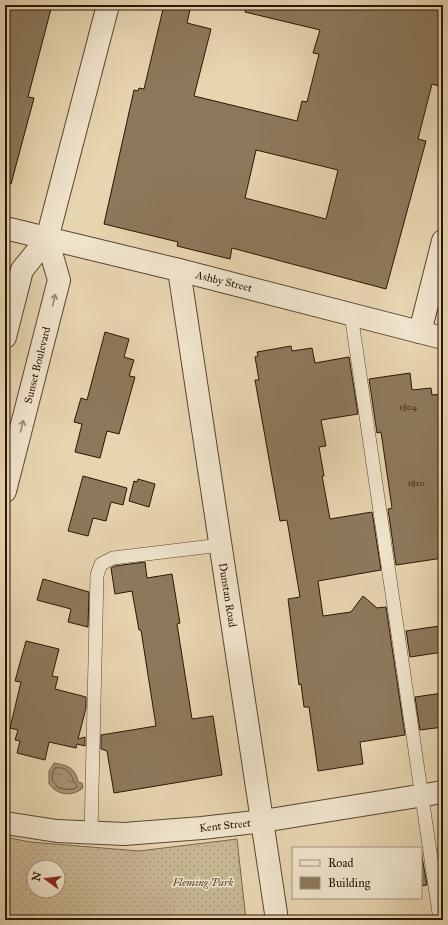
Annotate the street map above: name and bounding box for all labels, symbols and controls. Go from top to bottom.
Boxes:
street label: Ashby Street [193,268,253,295]
one-way arrow [51,294,58,307]
street label: Sunset Boulevard [22,325,53,405]
house number: 1804 [399,401,418,412]
one-way arrow [18,420,26,433]
house number: 1810 [407,477,425,488]
street label: Dunstan Road [216,562,239,629]
street label: Kent Street [199,816,252,835]
legend [292,847,422,899]
text: Road [328,856,354,870]
north arrow [26,859,66,899]
text: N [29,870,44,883]
park label: Fleming Park [171,876,234,889]
text: Building [328,876,371,891]

